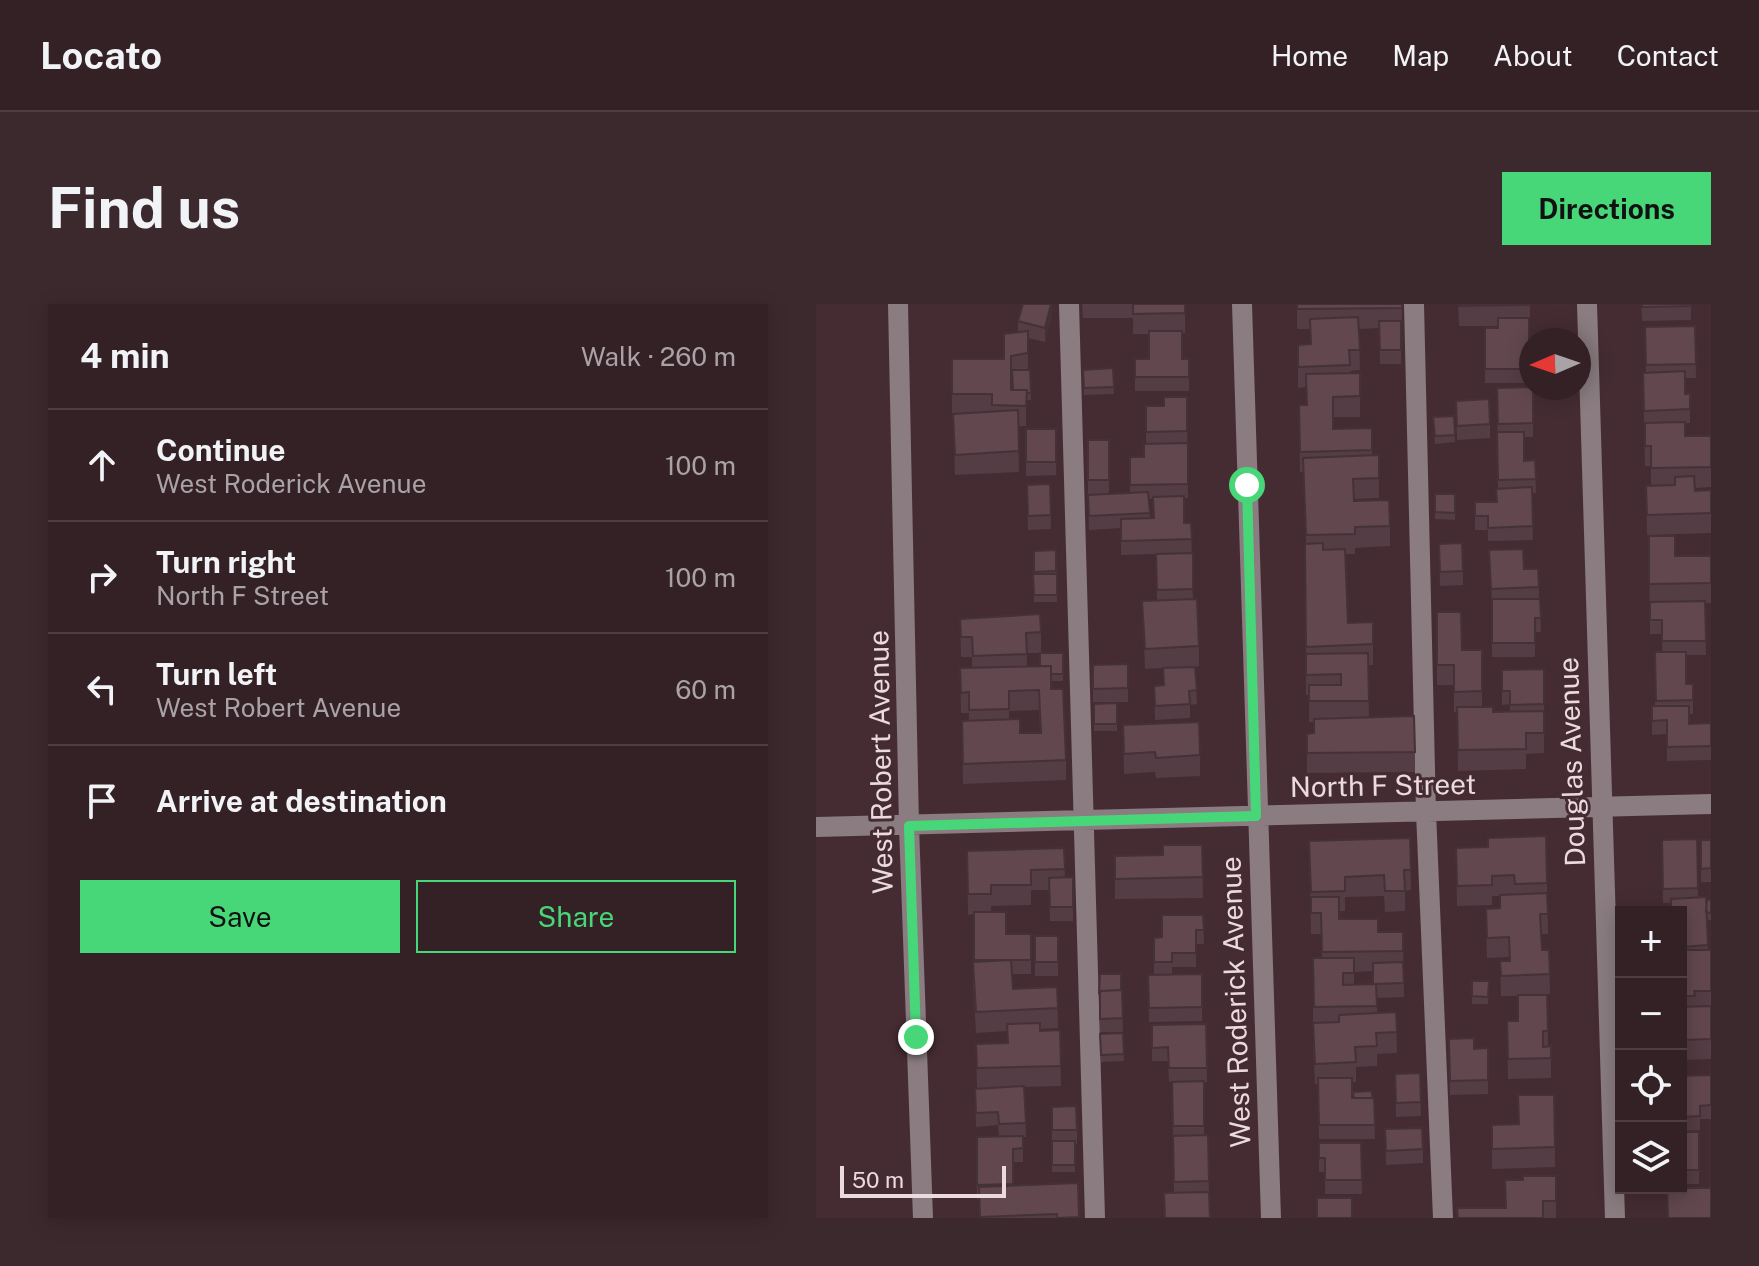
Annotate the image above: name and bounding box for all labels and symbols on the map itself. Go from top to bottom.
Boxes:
north arrow [1519,328,1591,400]
route start [1229,467,1265,503]
street label: West Robert Avenue [861,630,899,894]
street label: Douglas Avenue [1551,657,1591,867]
street label: North F Street [1290,767,1476,803]
street label: West Roderick Avenue [1213,856,1257,1148]
route end [898,1019,934,1055]
scale bar [840,1162,1006,1198]

